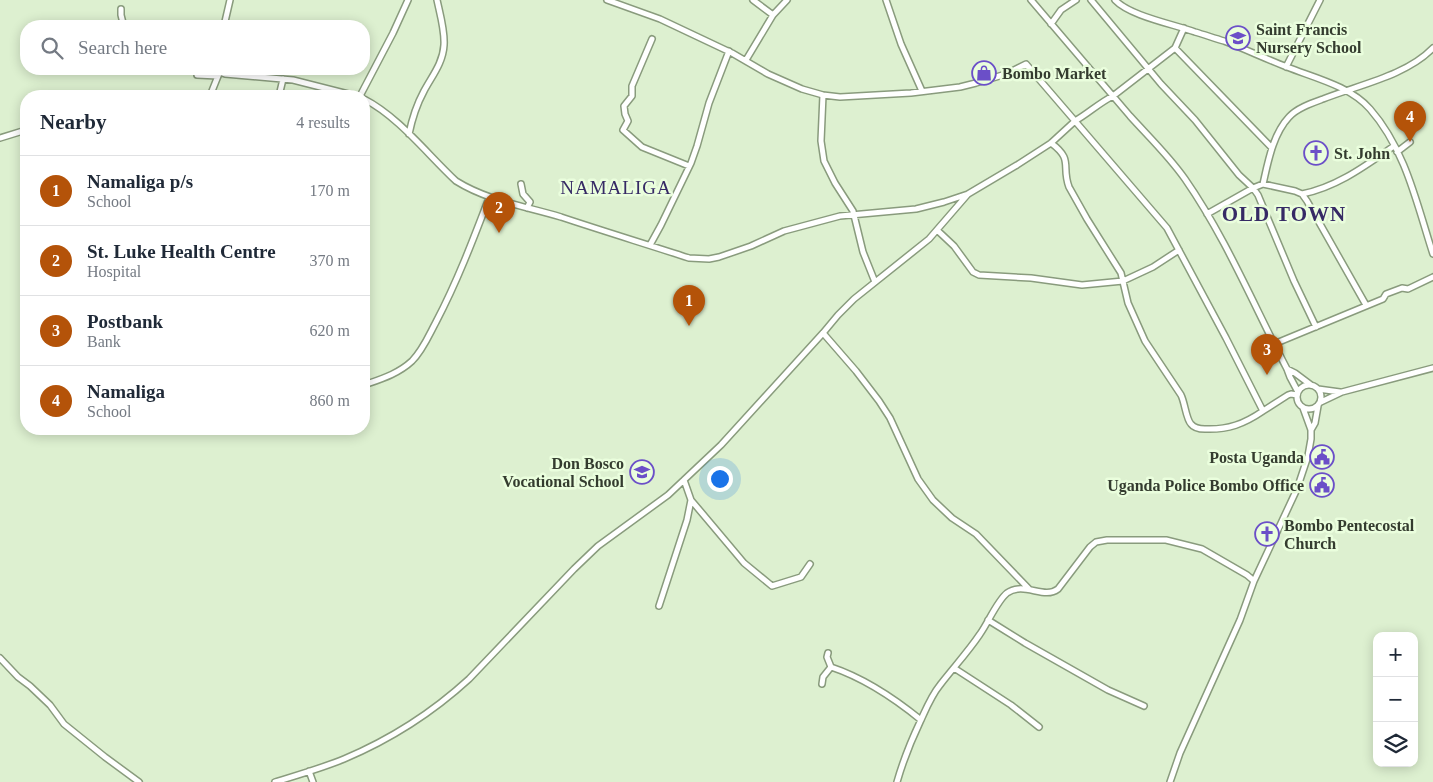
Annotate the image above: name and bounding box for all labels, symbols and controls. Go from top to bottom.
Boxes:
search box [20,20,370,75]
place label: Saint Francis Nursery School [1256,21,1362,57]
school or university icon: Saint Francis Nursery School [1225,25,1251,51]
icon: search [38,34,66,62]
text: Search here [78,37,167,58]
shop icon: Bombo Market [971,60,997,86]
place label: Bombo Market [1002,65,1107,82]
pin: 4 [1394,101,1426,142]
text: Nearby [40,110,107,134]
text: 4 results [296,114,350,131]
church icon: St. John [1303,140,1329,166]
place label: St. John [1334,145,1390,162]
text: Namaliga p/s [87,171,193,192]
district label: NAMALIGA [560,177,672,198]
text: 1 [52,182,60,199]
text: 170 m [310,182,350,199]
pin: 2 [483,192,515,233]
text: School [87,193,131,210]
district label: OLD TOWN [1222,202,1346,226]
text: St. Luke Health Centre [87,241,276,262]
text: 2 [52,252,60,269]
text: 370 m [310,252,350,269]
text: Hospital [87,263,141,280]
pin: 1 [673,285,705,326]
text: Postbank [87,311,163,332]
text: 3 [52,322,60,339]
text: 620 m [310,322,350,339]
text: Bank [87,333,121,350]
pin: 3 [1251,334,1283,375]
text: Namaliga [87,381,165,402]
text: 4 [52,392,60,409]
text: 860 m [310,392,350,409]
text: School [87,403,131,420]
public building icon: Posta Uganda [1309,444,1335,470]
place label: Posta Uganda [1209,449,1304,467]
place label: Don Bosco Vocational School [502,455,625,490]
school or university icon: Don Bosco Vocational School [629,459,655,485]
your location [707,466,733,492]
public building icon: Uganda Police Bombo Office [1309,472,1335,498]
place label: Uganda Police Bombo Office [1107,477,1304,495]
place label: Bombo Pentecostal Church [1284,517,1415,552]
church icon: Bombo Pentecostal Church [1254,521,1280,547]
map controls [1373,632,1418,767]
button: + [1373,632,1418,677]
button: − [1373,677,1418,722]
button: layers [1373,722,1418,767]

